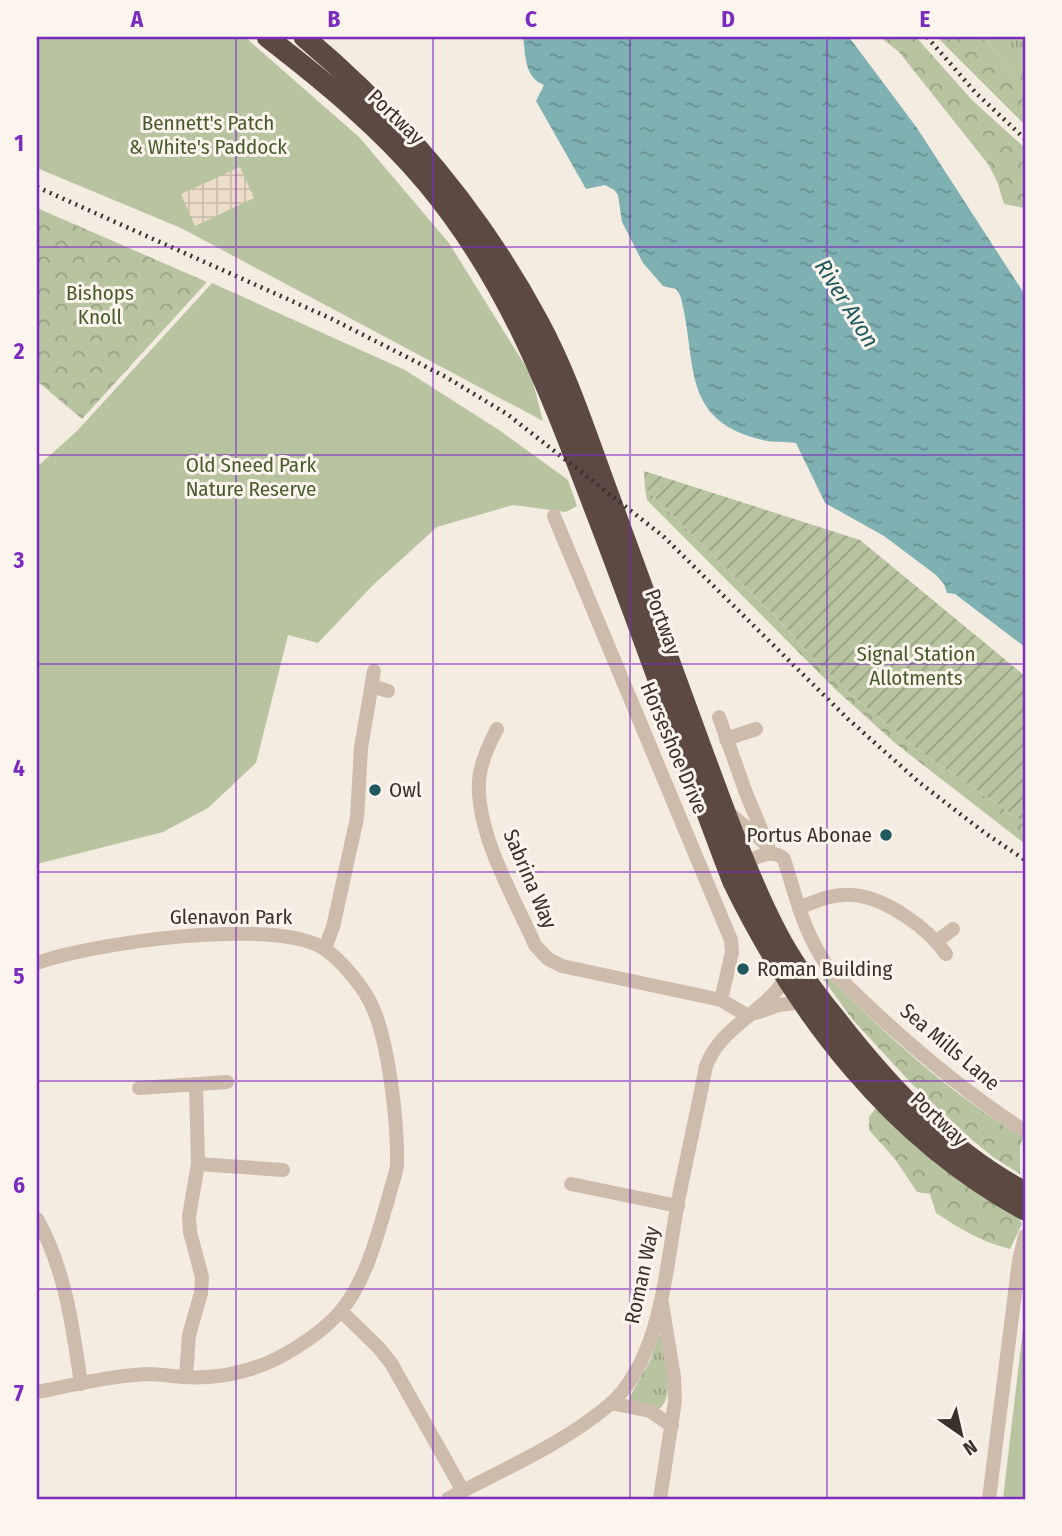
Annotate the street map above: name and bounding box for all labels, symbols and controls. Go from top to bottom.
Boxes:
text: A [130,5,144,33]
text: B [328,5,341,33]
text: C [525,5,537,33]
text: D [721,5,735,33]
text: E [920,5,931,33]
street label: Portway [362,84,430,151]
park label: Bennett's Patch & White's Paddock [129,110,287,160]
text: 1 [14,129,24,157]
water label: River Avon [809,254,885,352]
park label: Bishops Knoll [66,280,134,330]
text: 2 [13,337,25,365]
park label: Old Sneed Park Nature Reserve [186,452,316,502]
text: 3 [13,546,25,574]
street label: Portway [639,585,687,659]
park label: Signal Station Allotments [857,641,975,691]
street label: Horseshoe Drive [634,678,714,818]
text: 4 [13,754,25,782]
place label: Owl [389,777,422,803]
marker: Owl [367,782,383,798]
place label: Portus Abonae [747,822,872,848]
street label: Sabrina Way [497,825,563,933]
marker: Portus Abonae [878,827,894,843]
street label: Glenavon Park [170,904,292,930]
place label: Roman Building [757,956,892,982]
marker: Roman Building [735,961,751,977]
text: 5 [13,962,25,990]
street label: Sea Mills Lane [895,998,1005,1096]
street label: Portway [905,1086,973,1152]
text: 6 [13,1171,25,1199]
street label: Roman Way [619,1223,665,1326]
text: 7 [14,1379,24,1407]
north arrow [926,1400,996,1470]
text: N [959,1435,981,1460]

